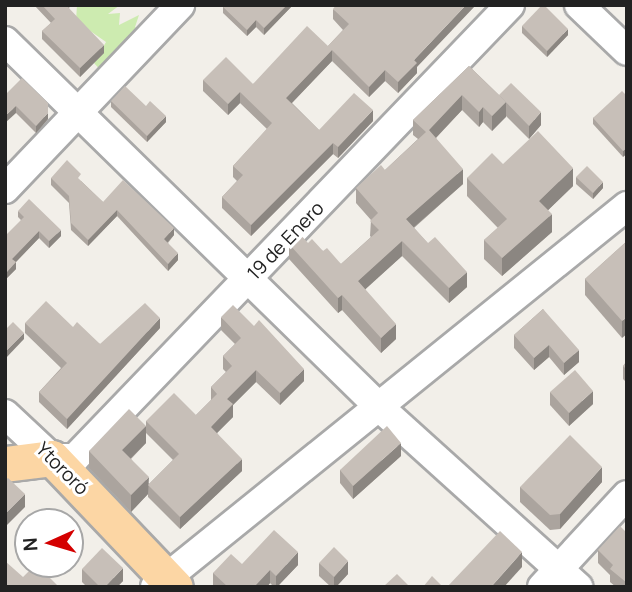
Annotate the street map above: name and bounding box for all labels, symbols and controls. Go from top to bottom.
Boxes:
street label: 19 de Enero [243,197,329,285]
street label: Ytororó [31,438,93,500]
north arrow [14,508,84,578]
text: N [17,537,43,552]

